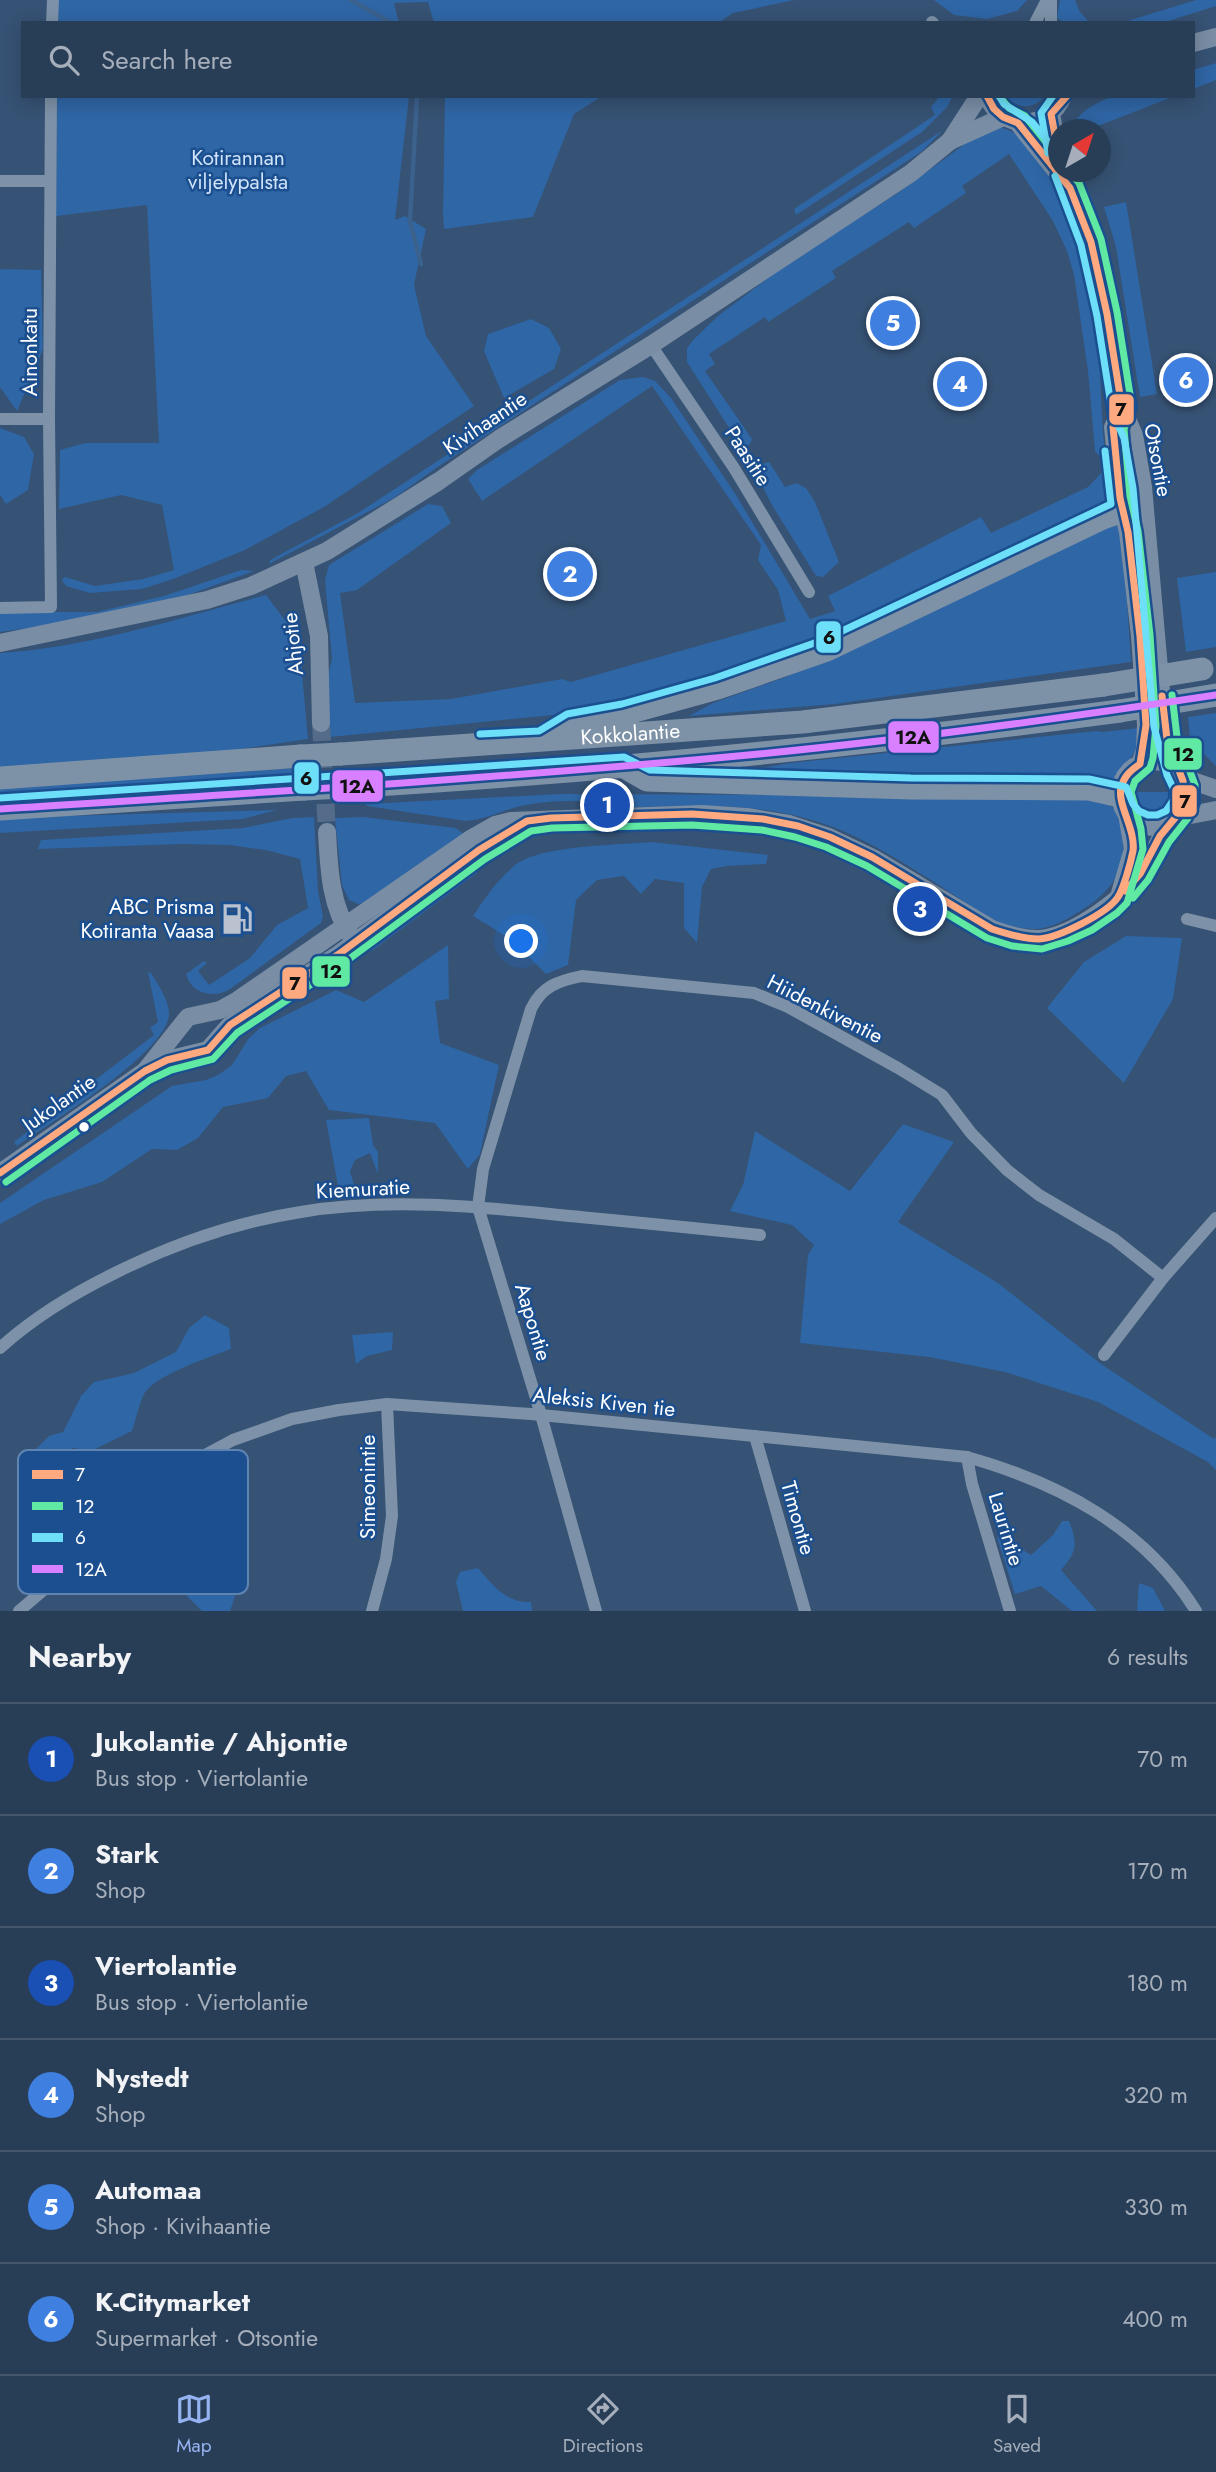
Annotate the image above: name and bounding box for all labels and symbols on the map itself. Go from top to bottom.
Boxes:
north arrow [1048,119,1111,182]
park label: Kotirannan viljelypalsta [188,143,288,197]
pin: 5 [870,297,916,349]
street label: Ainonkatu [15,308,45,396]
pin: 6 [1163,354,1209,406]
pin: 4 [937,358,983,410]
street label: Kivihaantie [437,384,533,462]
line badge: 7 [1108,393,1135,426]
text: 7 [1115,396,1127,423]
street label: Paasitie [717,420,779,492]
street label: Otsontie [1136,421,1180,499]
pin: 2 [547,548,593,600]
street label: Ahjotie [275,611,311,677]
line badge: 6 [815,620,842,654]
text: 6 [823,624,835,651]
street label: Kokkolantie [580,716,681,752]
line badge: 12A [887,720,940,754]
text: 12A [895,724,931,751]
line badge: 12 [1163,737,1203,771]
text: 12 [1172,741,1194,768]
line badge: 6 [293,761,320,795]
text: 6 [300,765,312,792]
line badge: 12A [331,769,384,803]
text: 12A [339,773,375,800]
pin: 1 [584,779,630,831]
line badge: 7 [1171,784,1198,818]
text: 7 [1179,788,1191,815]
pin: 3 [897,883,943,935]
place label: ABC Prisma Kotiranta Vaasa [81,892,214,946]
fuel station icon: ABC Prisma Kotiranta Vaasa [220,902,254,936]
your location [504,924,538,958]
line badge: 12 [311,955,351,988]
text: 12 [320,958,342,985]
line badge: 7 [281,966,308,1000]
street label: Hiidenkiventie [762,967,888,1051]
text: 7 [289,970,301,997]
street label: Jukolantie [14,1067,102,1141]
unlabelled marker [77,1120,91,1134]
street label: Kiemuratie [315,1172,411,1206]
street label: Aapontie [507,1279,559,1365]
street label: Aleksis Kiven tie [531,1380,677,1424]
street label: Simeonintie [353,1435,383,1539]
legend [18,1450,248,1594]
text: 7 [75,1461,85,1488]
street label: Timontie [773,1478,823,1559]
street label: Laurintie [981,1488,1031,1570]
text: 12 [75,1493,94,1520]
text: 6 [75,1524,86,1551]
text: 12A [75,1556,107,1583]

